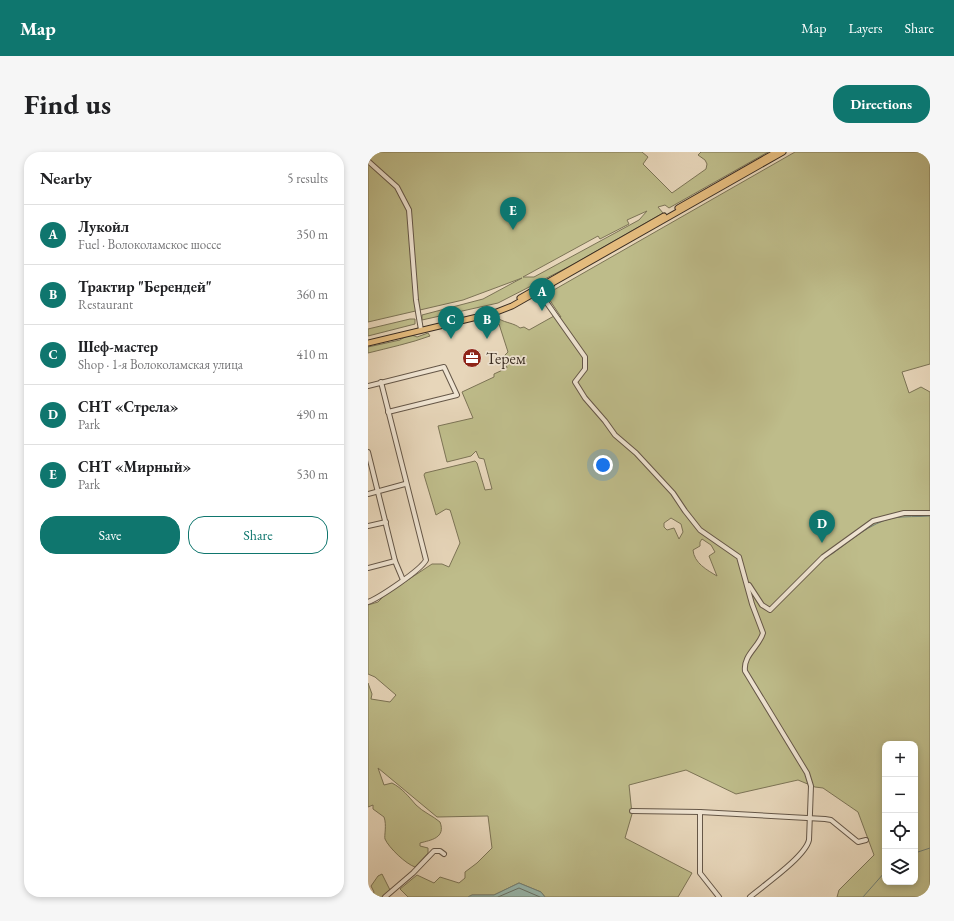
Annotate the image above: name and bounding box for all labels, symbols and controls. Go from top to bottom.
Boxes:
text: Map [20,16,56,41]
text: Map [801,19,826,37]
text: Layers [848,19,883,37]
text: Share [905,19,934,37]
button: Directions [833,85,930,123]
text: Find us [24,86,111,122]
text: Nearby [40,167,92,189]
text: 5 results [287,170,328,187]
pin: E [500,197,526,230]
text: Лукойл [78,217,129,236]
text: A [48,226,58,243]
text: 350 m [297,226,328,243]
text: Fuel · Волоколамское шоссе [78,236,221,253]
text: Трактир "Берендей" [78,277,212,296]
pin: A [529,278,555,311]
text: B [49,286,57,303]
text: 360 m [297,286,328,303]
text: Restaurant [78,296,133,313]
pin: C [438,306,464,339]
pin: B [474,306,500,339]
text: Шеф-мастер [78,337,158,356]
text: C [48,346,58,363]
text: 410 m [297,346,328,363]
office icon: Терем [461,347,483,369]
place label: Терем [486,348,526,369]
text: Shop · 1-я Волоколамская улица [78,356,243,373]
text: СНТ «Стрела» [78,397,179,416]
text: D [48,406,58,423]
text: 490 m [297,406,328,423]
text: Park [78,416,100,433]
your location [593,455,613,475]
text: СНТ «Мирный» [78,457,191,476]
text: E [49,466,57,483]
text: 530 m [297,466,328,483]
text: Park [78,476,100,493]
pin: D [809,510,835,543]
button: Save [40,516,180,554]
button: Share [188,516,328,554]
map controls [882,741,918,885]
button: + [882,741,918,777]
button: − [882,777,918,813]
button: locate [882,813,918,849]
button: layers [882,849,918,885]

